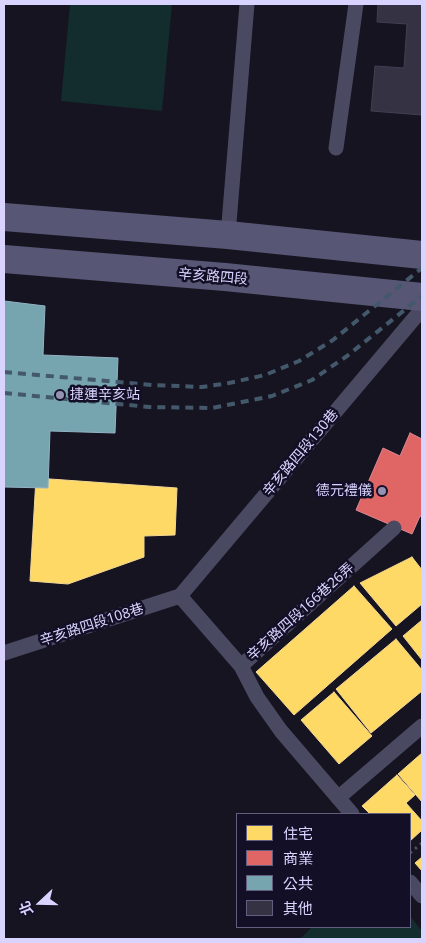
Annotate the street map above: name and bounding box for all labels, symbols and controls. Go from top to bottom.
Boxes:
street label: 辛亥路四段 [177,266,249,288]
place label: 捷運辛亥站 [70,387,140,403]
marker: 捷運辛亥站 [54,389,66,401]
street label: 辛亥路四段130巷 [260,406,342,500]
place label: 德元禮儀 [316,483,372,499]
marker: 德元禮儀 [376,485,388,497]
street label: 辛亥路四段166巷26弄 [244,560,358,664]
street label: 辛亥路四段108巷 [38,600,146,650]
legend [236,813,411,928]
text: 住宅 [283,823,313,843]
text: 商業 [283,848,313,868]
text: 公共 [283,873,313,893]
north arrow [15,878,65,928]
text: 其他 [283,898,313,918]
text: 北 [14,899,37,918]

